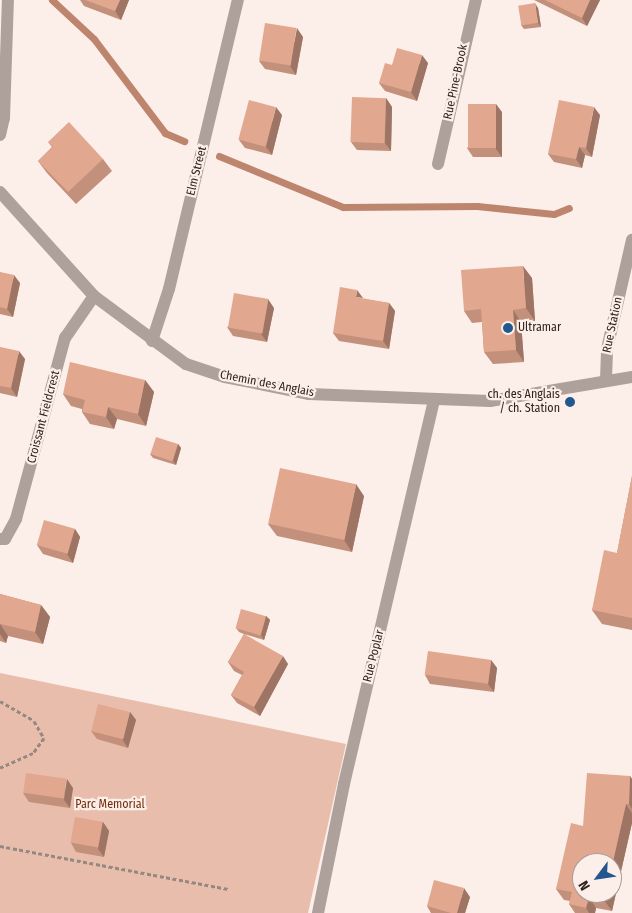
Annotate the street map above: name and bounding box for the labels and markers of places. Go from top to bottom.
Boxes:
place label: Ultramar [518,321,561,335]
marker: Ultramar [502,322,514,334]
place label: ch. des Anglais / ch. Station [487,388,560,416]
marker: ch. des Anglais / ch. Station [564,396,576,408]

